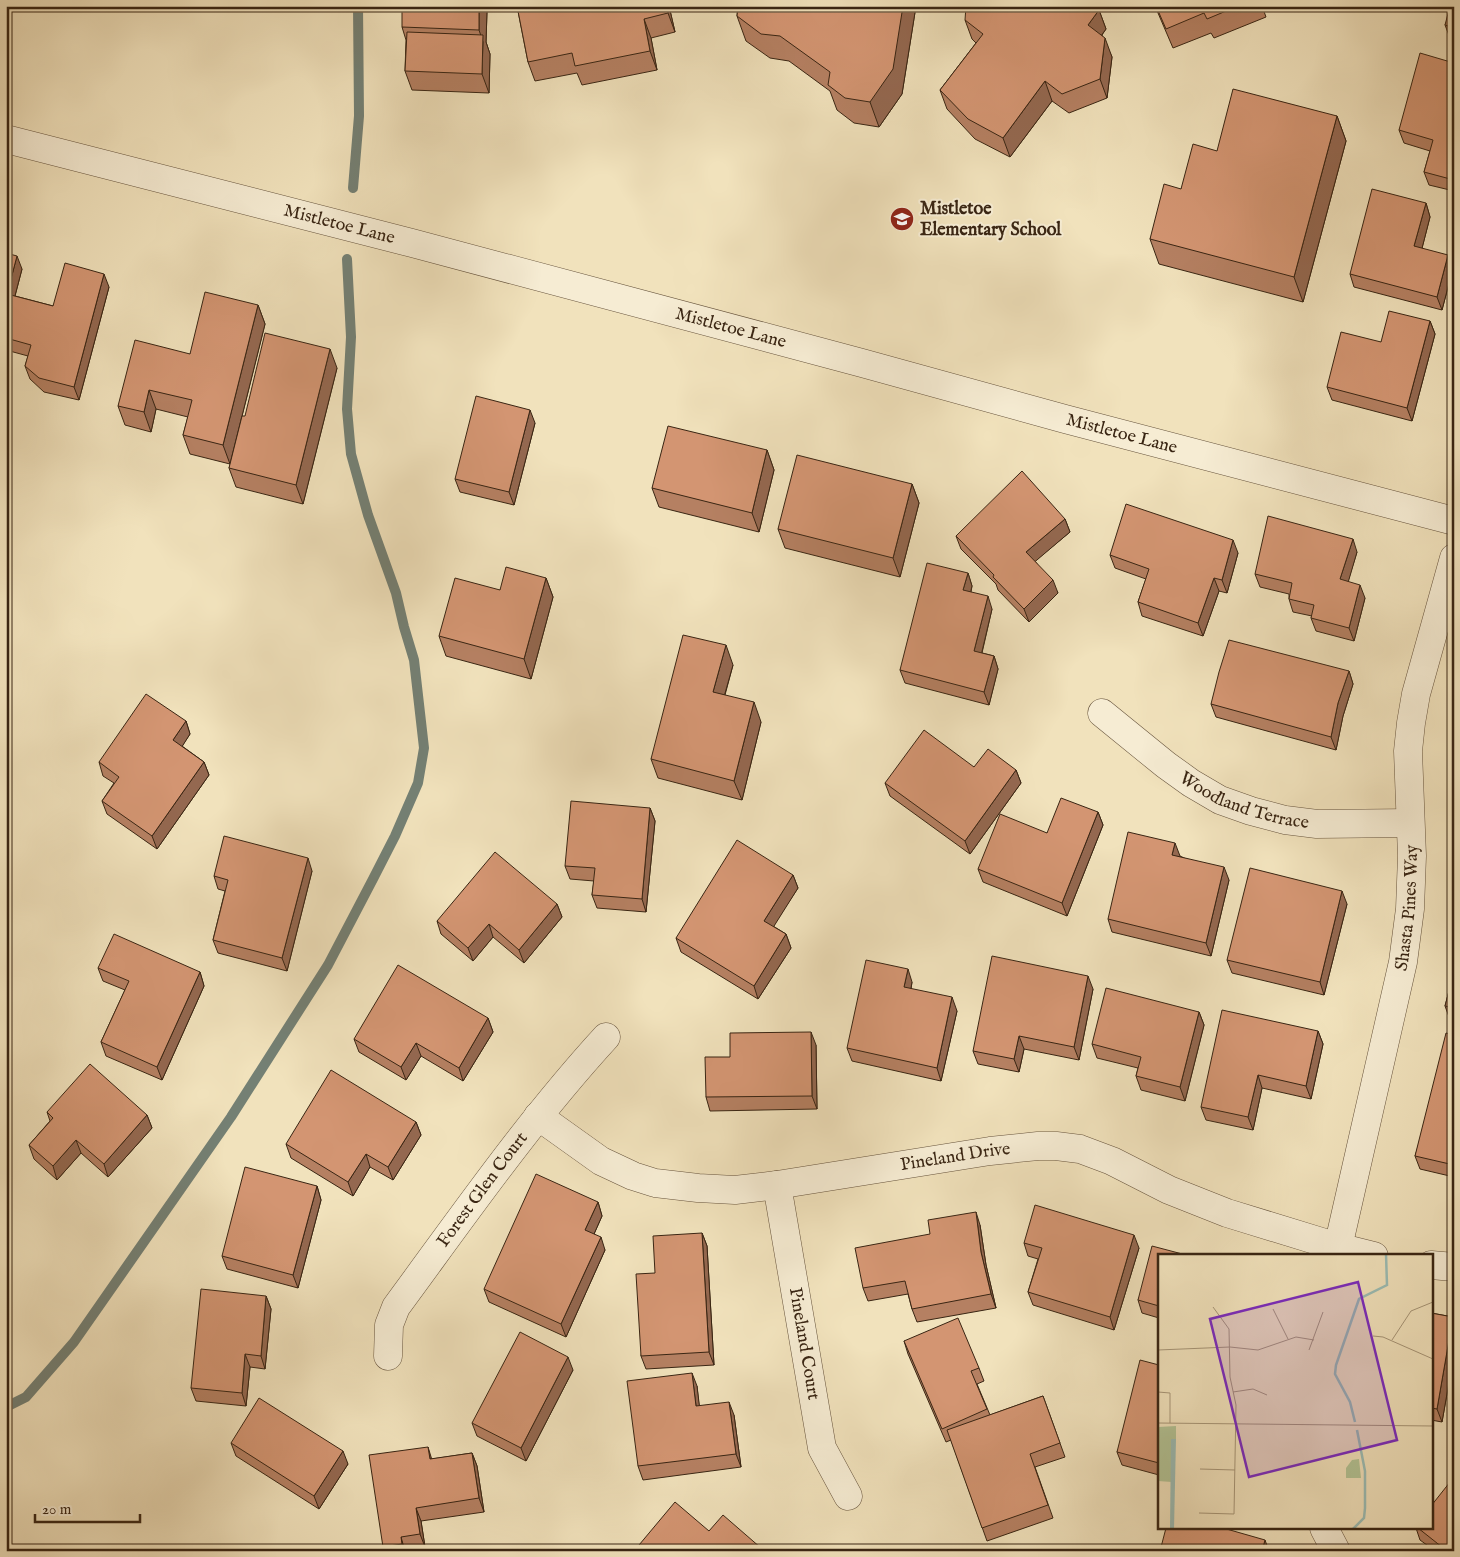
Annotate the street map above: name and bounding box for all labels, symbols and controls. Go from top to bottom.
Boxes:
place label: Mistletoe Elementary School [920,198,1062,242]
street label: Mistletoe Lane [281,199,397,250]
school or university icon: Mistletoe Elementary School [889,206,915,232]
street label: Mistletoe Lane [673,302,789,354]
street label: Mistletoe Lane [1064,408,1180,459]
street label: Woodland Terrace [1174,767,1310,834]
street label: Shasta Pines Way [1390,844,1424,973]
street label: Forest Glen Court [432,1128,533,1252]
street label: Pineland Drive [899,1137,1011,1177]
inset map [1158,1254,1432,1530]
street label: Pineland Court [783,1286,825,1402]
scale bar [35,1492,140,1524]
text: 20 m [42,1500,72,1519]

